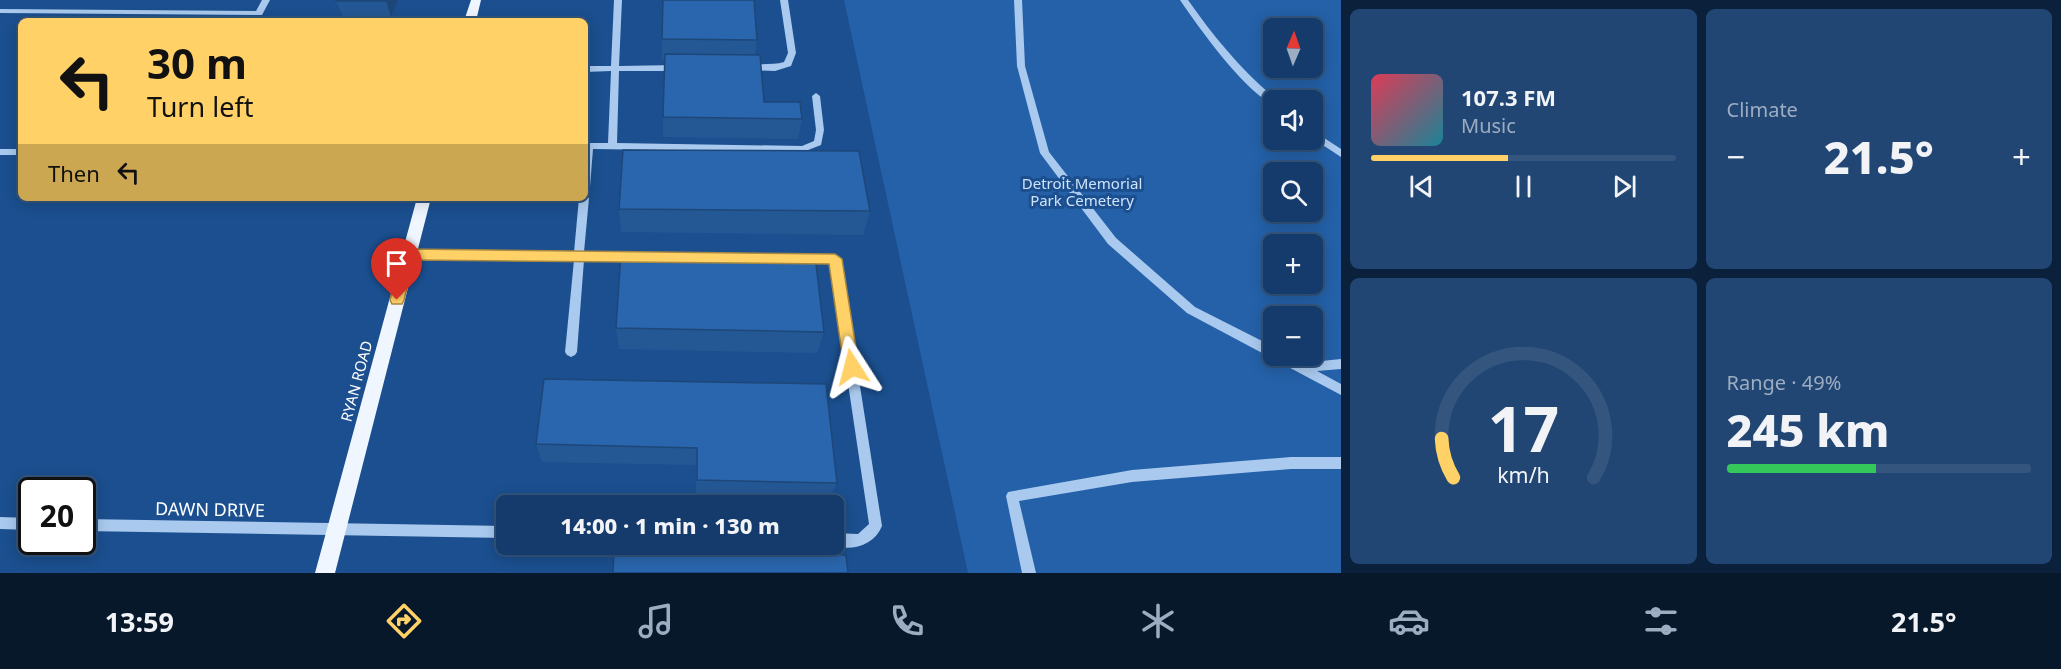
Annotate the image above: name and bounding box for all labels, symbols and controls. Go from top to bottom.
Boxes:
north arrow [1263,18,1323,78]
map controls [1263,18,1323,366]
text: 30 m [147,34,247,91]
icon: left [48,42,126,120]
text: 107.3 FM [1461,82,1556,112]
text: Turn left [147,88,253,125]
button: sound [1263,90,1323,150]
text: Climate [1727,96,1798,123]
text: Music [1461,112,1516,139]
text: 21.5° [1824,126,1934,187]
text: − [1727,134,1745,179]
text: + [2012,134,2031,179]
icon: left [112,156,145,189]
text: Then [48,158,100,188]
button: search [1263,162,1323,222]
icon: previous [1405,170,1438,203]
icon: pause [1507,170,1540,203]
icon: next [1608,170,1641,203]
park label: Detroit Memorial Park Cemetery [1022,173,1142,210]
button: + [1263,234,1323,294]
pin [371,238,422,300]
icon: arrive [380,247,413,280]
button: − [1263,306,1323,366]
position arrow [820,335,884,399]
street label: RYAN ROAD [336,338,376,424]
text: Range · 49% [1727,369,1841,396]
text: 17 [1488,385,1559,470]
text: 245 km [1727,399,1889,460]
text: km/h [1497,460,1550,489]
speed limit sign: 20 [18,477,96,555]
street label: DAWN DRIVE [155,496,265,522]
text: 14:00 · 1 min · 130 m [560,510,780,540]
icon: directions [383,600,425,642]
icon: music [635,600,677,642]
icon: phone [886,600,928,642]
icon: climate [1137,600,1179,642]
icon: car [1388,600,1430,642]
icon: filters [1640,600,1682,642]
text: 13:59 [105,603,174,640]
text: 21.5° [1891,603,1956,640]

